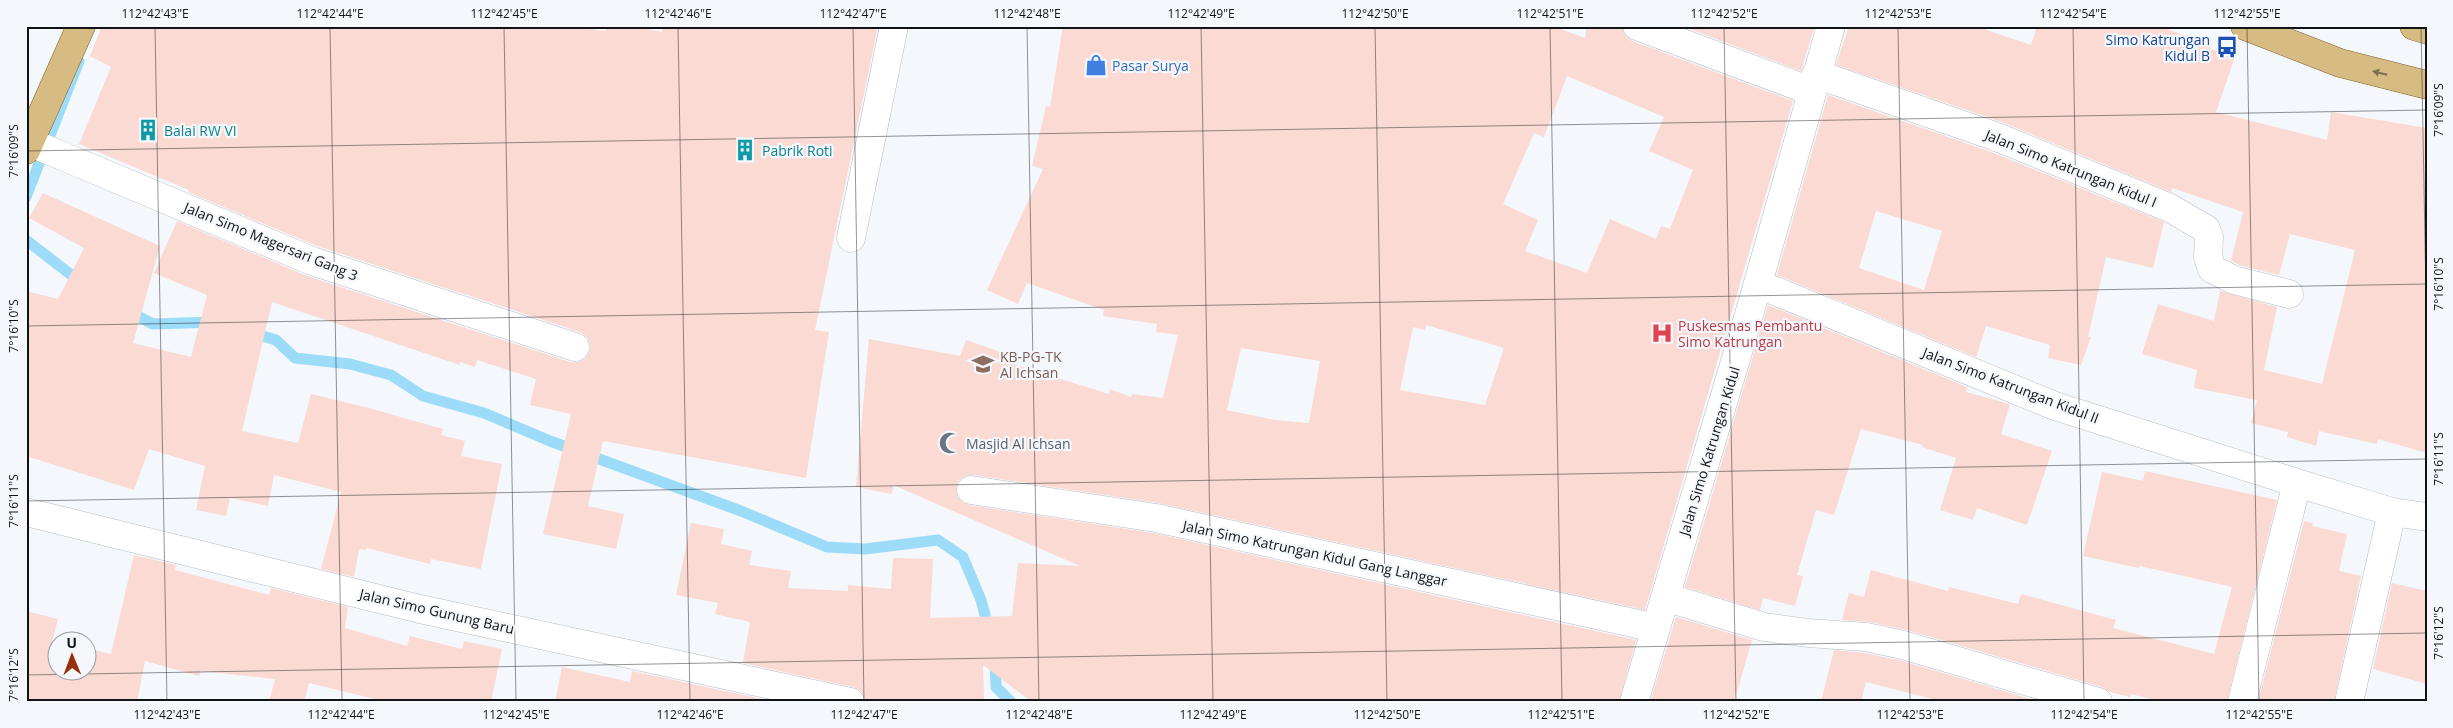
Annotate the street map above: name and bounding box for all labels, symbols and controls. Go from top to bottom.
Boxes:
text: 112°42'43"E [121,5,189,22]
text: 112°42'44"E [296,5,364,22]
text: 112°42'45"E [470,5,538,22]
text: 112°42'46"E [644,5,712,22]
text: 112°42'47"E [819,5,887,22]
text: 112°42'48"E [993,5,1061,22]
text: 112°42'49"E [1167,5,1235,22]
text: 112°42'50"E [1341,5,1409,22]
text: 112°42'51"E [1516,5,1584,22]
text: 112°42'52"E [1690,5,1758,22]
text: 112°42'53"E [1864,5,1932,22]
text: 112°42'54"E [2039,5,2107,22]
text: 112°42'55"E [2213,5,2281,22]
place label: Simo Katrungan Kidul B [2106,30,2210,65]
bus stop icon: Simo Katrungan Kidul B [2214,34,2240,60]
shop icon: Pasar Surya [1083,52,1109,78]
place label: Pasar Surya [1112,56,1189,75]
one-way arrow [2372,69,2387,77]
text: 7°16'09"S [2430,83,2447,137]
building icon: Balai RW VI [135,117,161,143]
place label: Balai RW VI [164,121,237,140]
text: 7°16'09"S [5,124,22,178]
street label: Jalan Simo Katrungan Kidul I [1981,124,2160,211]
building icon: Pabrik Roti [732,137,758,163]
place label: Pabrik Roti [762,141,833,160]
street label: Jalan Simo Magersari Gang 3 [179,197,361,285]
text: 7°16'10"S [2430,257,2447,311]
text: 7°16'10"S [5,299,22,353]
place label: Puskesmas Pembantu Simo Katrungan [1678,316,1822,351]
hospital icon: Puskesmas Pembantu Simo Katrungan [1649,320,1675,346]
street label: Jalan Simo Katrungan Kidul II [1918,342,2102,427]
place label: KB-PG-TK Al Ichsan [1000,347,1062,382]
school or university icon: KB-PG-TK Al Ichsan [970,351,996,377]
street label: Jalan Simo Katrungan Kidul [1674,364,1744,540]
mosque icon: Masjid Al Ichsan [937,430,963,456]
text: 7°16'11"S [2430,432,2447,486]
place label: Masjid Al Ichsan [966,434,1071,453]
text: 7°16'11"S [5,474,22,528]
street label: Jalan Simo Katrungan Kidul Gang Langgar [1179,515,1449,590]
street label: Jalan Simo Gunung Baru [356,583,516,638]
text: 7°16'12"S [2430,606,2447,660]
north arrow [48,630,98,680]
text: U [66,633,77,652]
text: 7°16'12"S [5,648,22,702]
text: 112°42'43"E [133,706,201,723]
text: 112°42'44"E [307,706,375,723]
text: 112°42'45"E [482,706,550,723]
text: 112°42'46"E [656,706,724,723]
text: 112°42'47"E [830,706,898,723]
text: 112°42'48"E [1005,706,1073,723]
text: 112°42'49"E [1179,706,1247,723]
text: 112°42'50"E [1353,706,1421,723]
text: 112°42'51"E [1527,706,1595,723]
text: 112°42'52"E [1702,706,1770,723]
text: 112°42'53"E [1876,706,1944,723]
text: 112°42'54"E [2050,706,2118,723]
text: 112°42'55"E [2225,706,2293,723]

